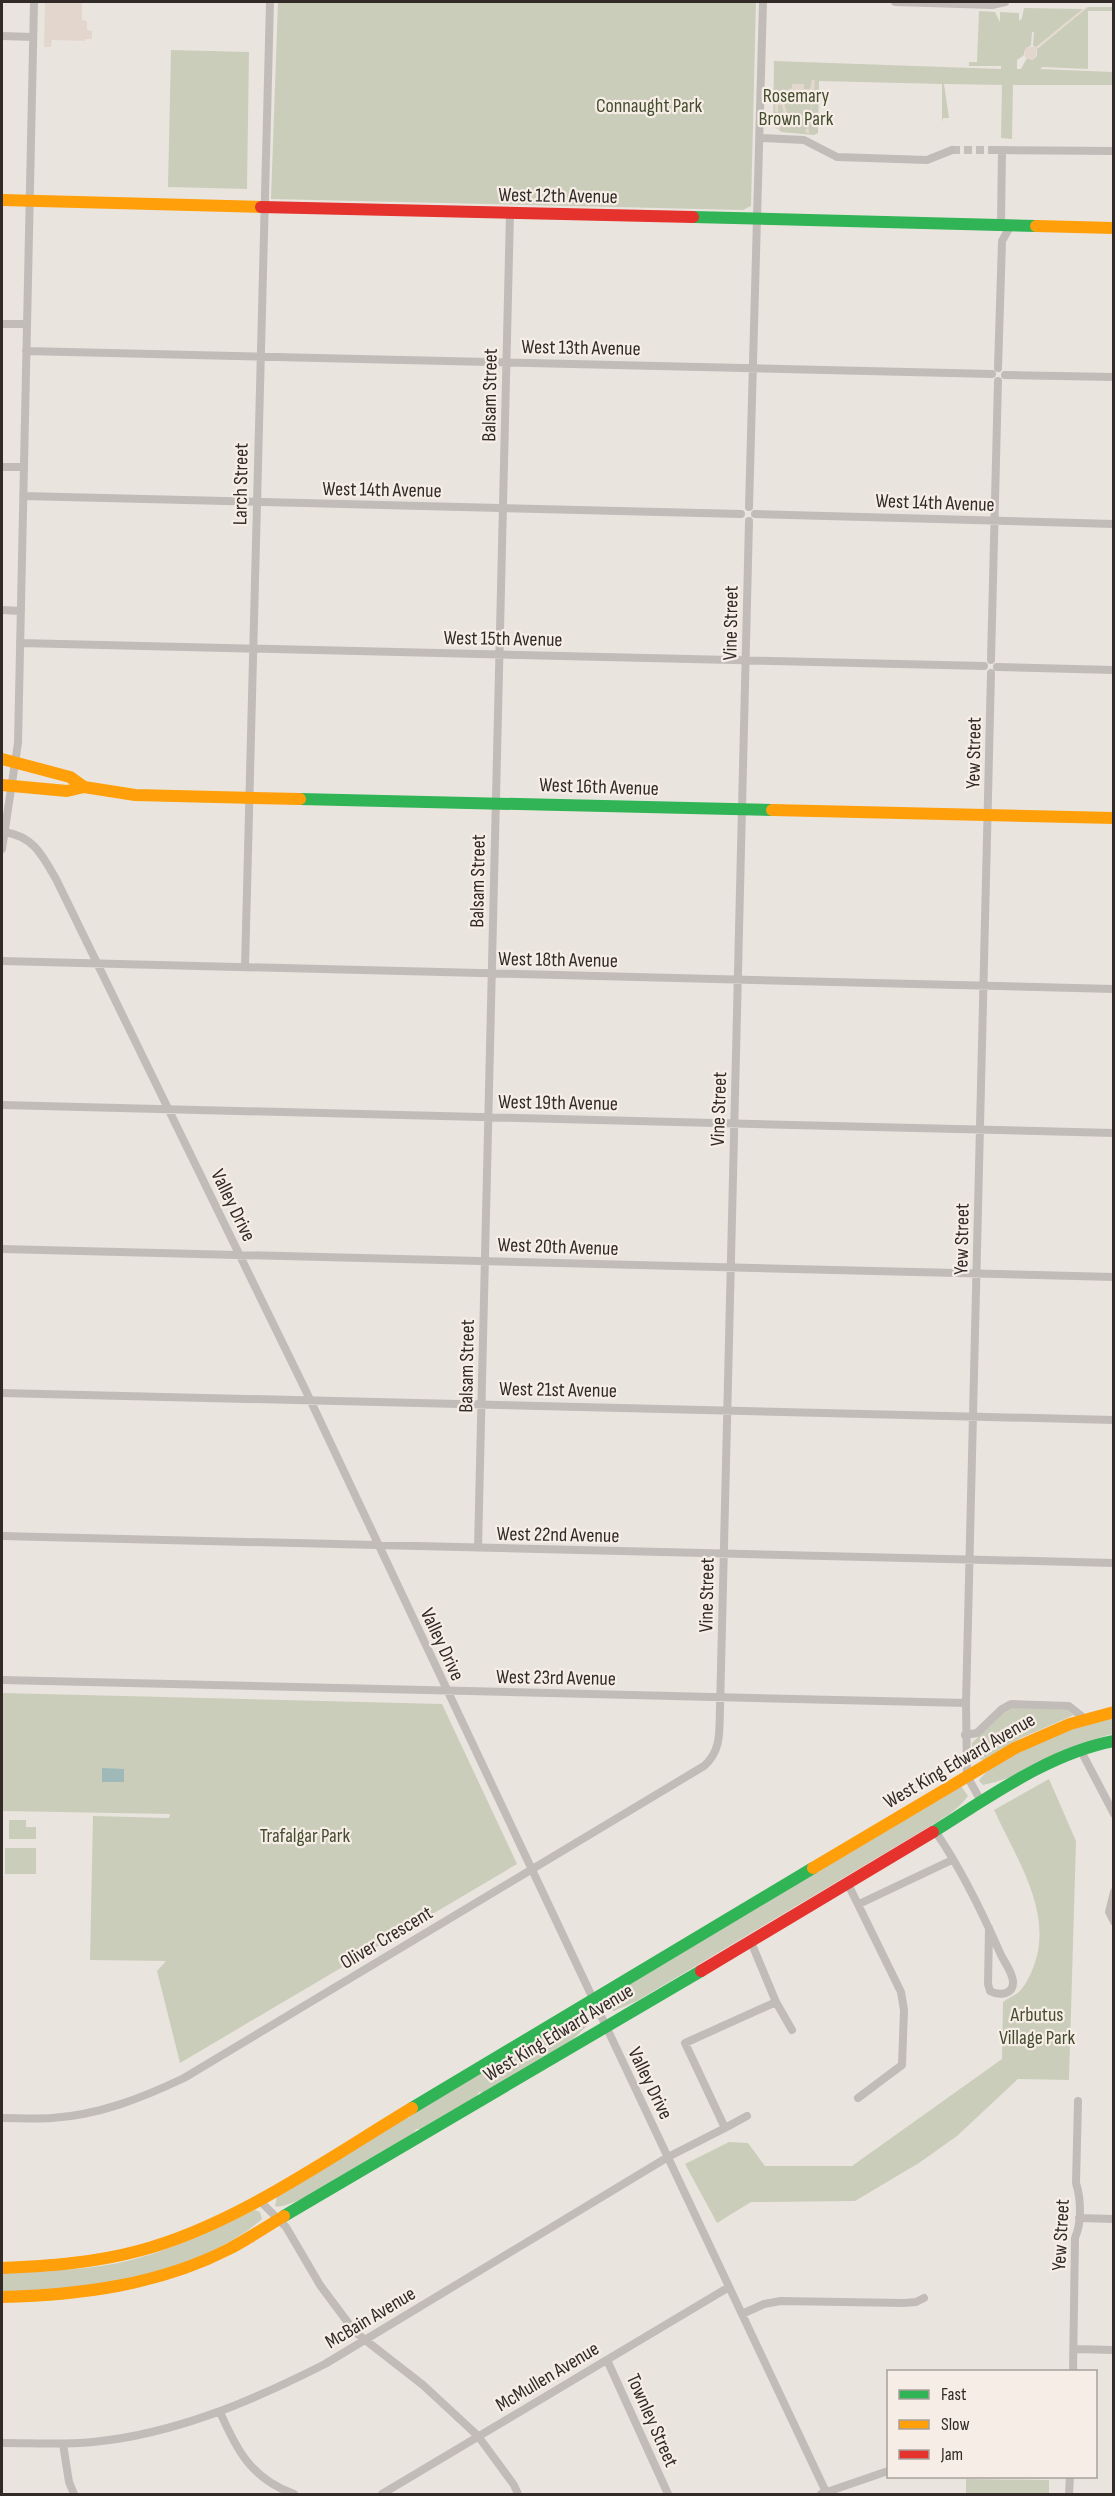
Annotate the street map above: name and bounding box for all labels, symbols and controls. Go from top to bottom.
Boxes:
park label: Rosemary Brown Park [759,84,834,131]
park label: Connaught Park [596,94,702,118]
street label: West 12th Avenue [498,183,618,209]
street label: West 13th Avenue [521,335,641,361]
street label: Balsam Street [477,348,503,442]
street label: Larch Street [228,443,254,525]
street label: West 14th Avenue [322,477,442,503]
street label: West 14th Avenue [875,489,995,517]
street label: Vine Street [718,585,744,661]
street label: West 15th Avenue [443,626,563,652]
street label: Yew Street [961,717,987,789]
street label: West 16th Avenue [539,773,659,801]
street label: Balsam Street [465,834,491,928]
street label: West 18th Avenue [498,947,618,973]
street label: Vine Street [706,1071,732,1147]
street label: West 19th Avenue [498,1090,618,1116]
street label: Valley Drive [205,1165,261,1245]
street label: Yew Street [949,1203,975,1275]
street label: West 20th Avenue [497,1233,619,1261]
street label: Balsam Street [454,1319,480,1413]
street label: West 21st Avenue [499,1377,617,1403]
street label: West 22nd Avenue [496,1522,620,1548]
street label: Vine Street [694,1557,720,1633]
street label: Valley Drive [415,1604,469,1685]
street label: West 23rd Avenue [496,1665,616,1691]
street label: West King Edward Avenue [880,1708,1039,1814]
park label: Trafalgar Park [260,1824,351,1848]
street label: Oliver Crescent [336,1901,437,1975]
street label: West King Edward Avenue [479,1979,638,2087]
park label: Arbutus Village Park [999,2003,1075,2050]
street label: Valley Drive [622,2043,678,2123]
street label: Yew Street [1047,2199,1075,2272]
street label: McBain Avenue [321,2282,420,2354]
street label: McMullen Avenue [492,2337,604,2417]
street label: Townley Street [621,2370,683,2471]
legend [887,2370,1097,2478]
text: Fast [941,2384,967,2405]
text: Slow [941,2414,970,2435]
text: Jam [940,2444,963,2465]

